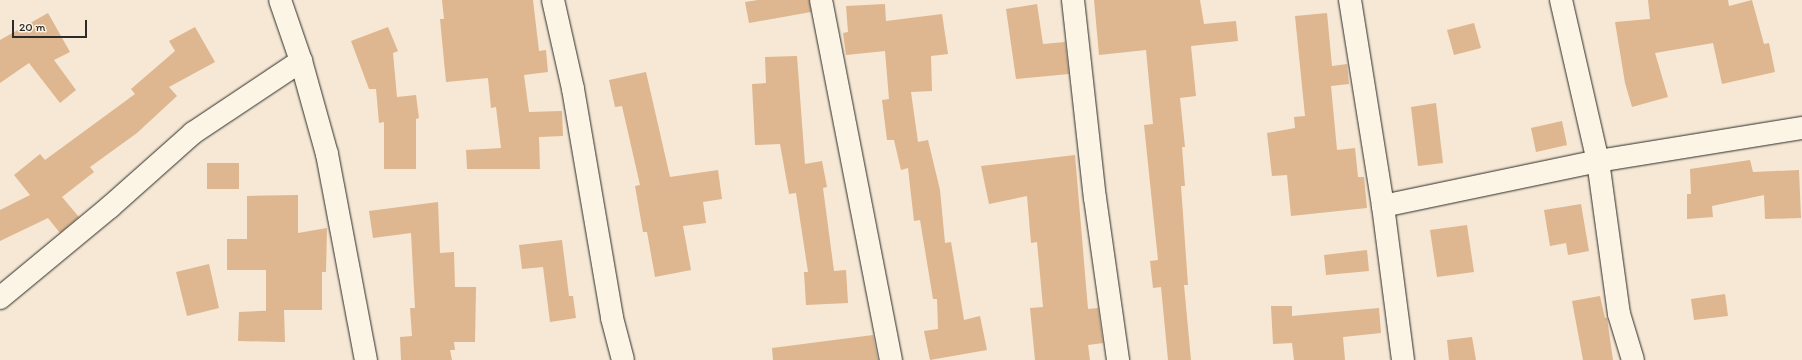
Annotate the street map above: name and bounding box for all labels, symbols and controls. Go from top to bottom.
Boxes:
scale bar [14,12,89,38]
text: 20 m [19,20,46,34]

